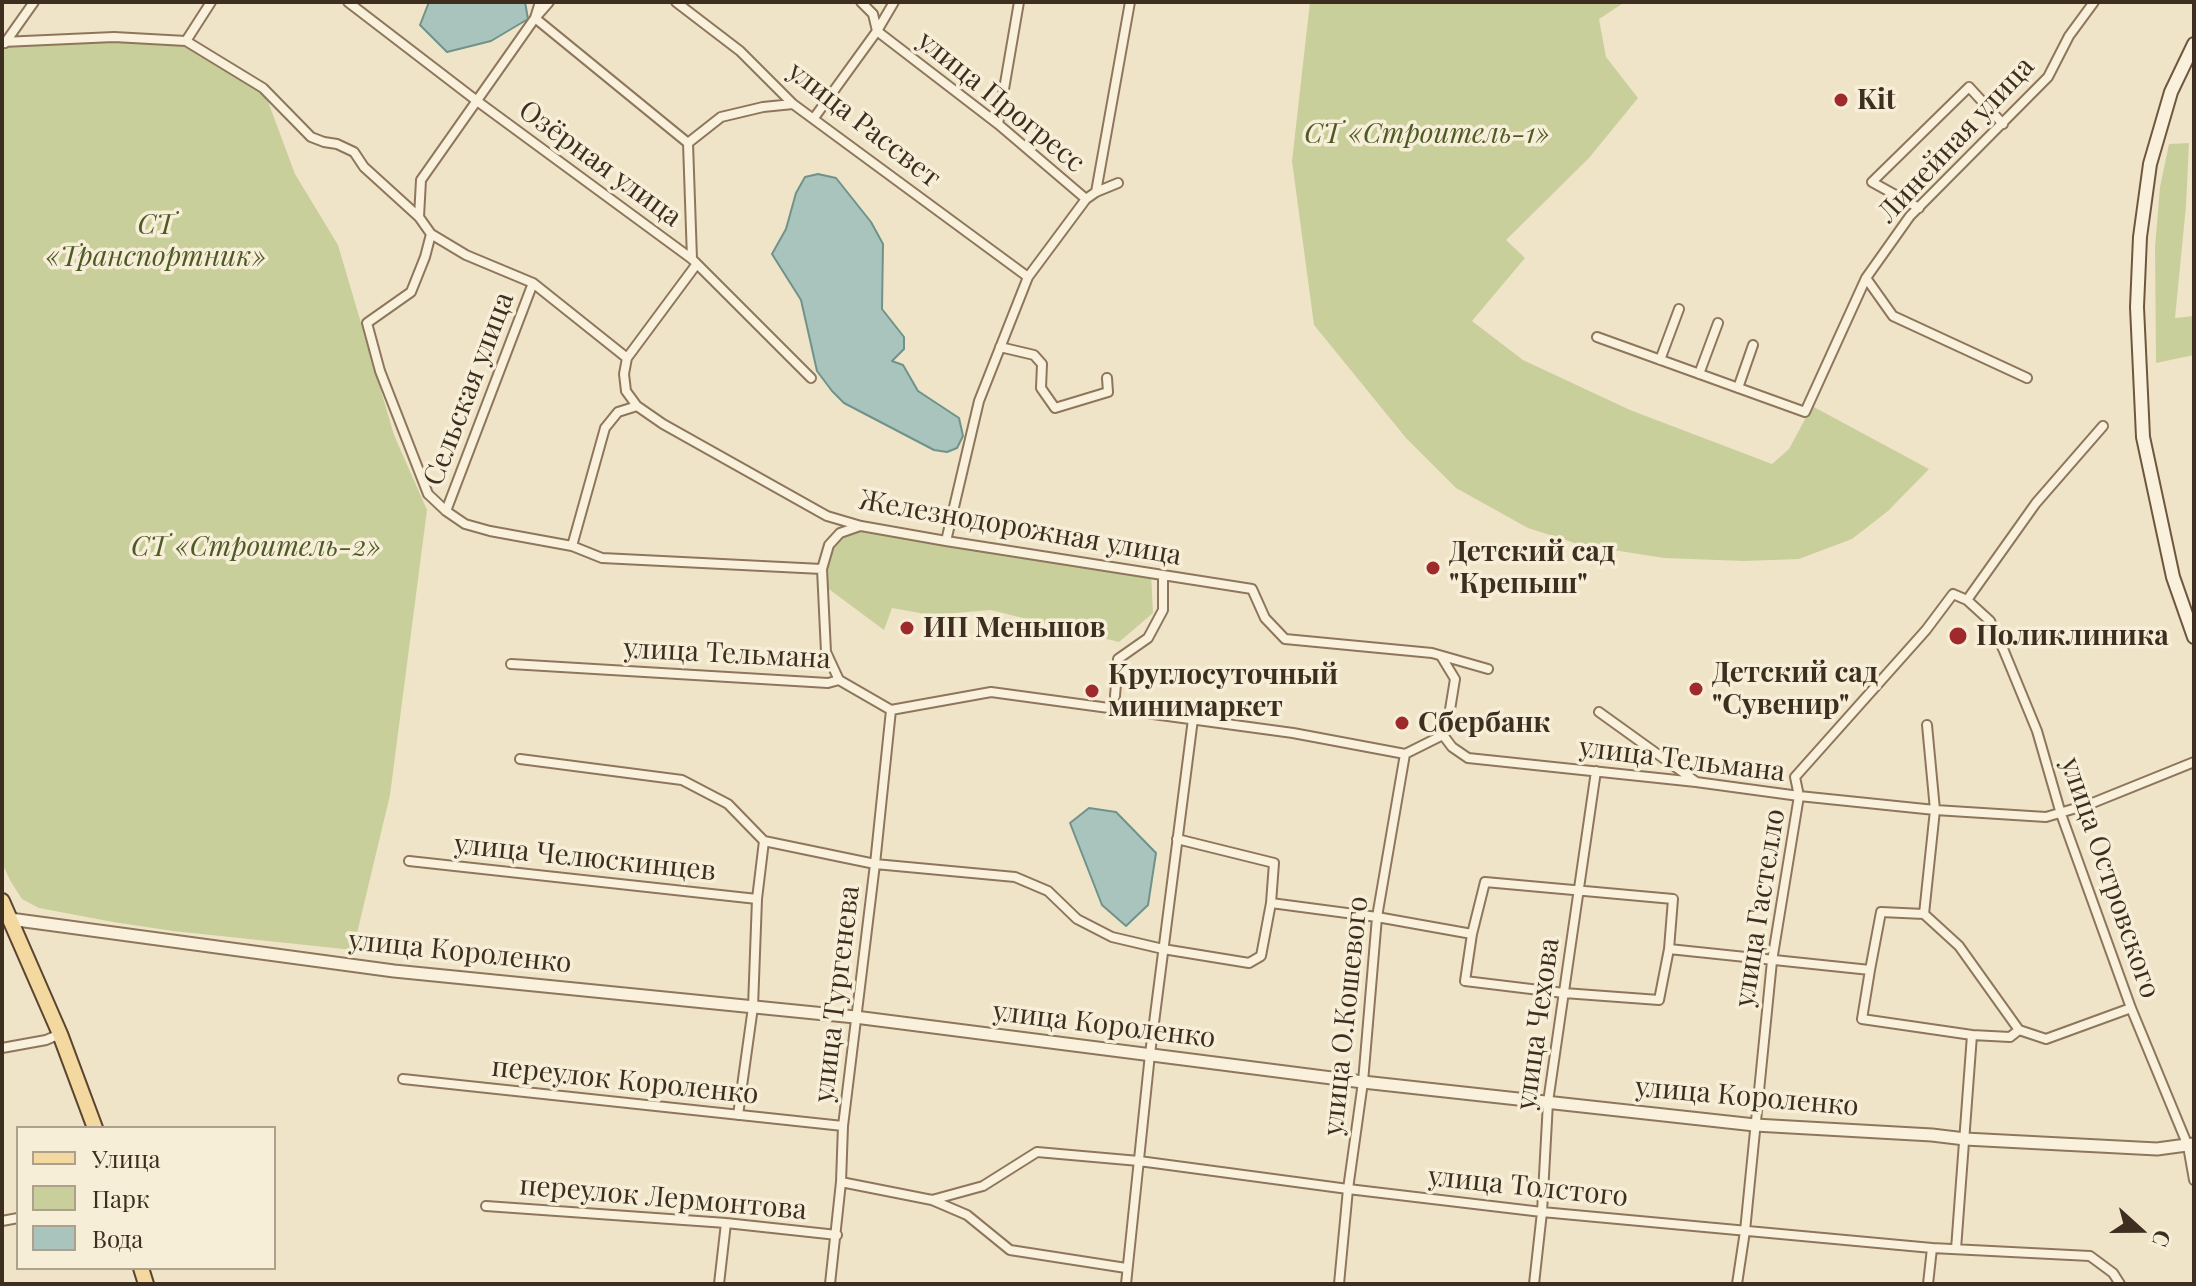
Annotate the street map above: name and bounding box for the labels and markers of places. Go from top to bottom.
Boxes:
place label: Kit [1857,83,1896,117]
marker: Kit [1832,91,1850,109]
place label: Детский сад "Крепыш" [1449,535,1615,601]
marker: Детский сад "Крепыш" [1424,559,1442,577]
place label: ИП Меньшов [923,611,1106,645]
marker: ИП Меньшов [898,619,916,637]
place label: Поликлиника [1976,619,2169,653]
marker: Поликлиника [1947,625,1969,647]
place label: Детский сад "Сувенир" [1712,656,1878,722]
place label: Круглосуточный минимаркет [1108,658,1338,724]
marker: Детский сад "Сувенир" [1687,680,1705,698]
marker: Круглосуточный минимаркет [1083,682,1101,700]
place label: Сбербанк [1418,706,1551,740]
marker: Сбербанк [1393,714,1411,732]

